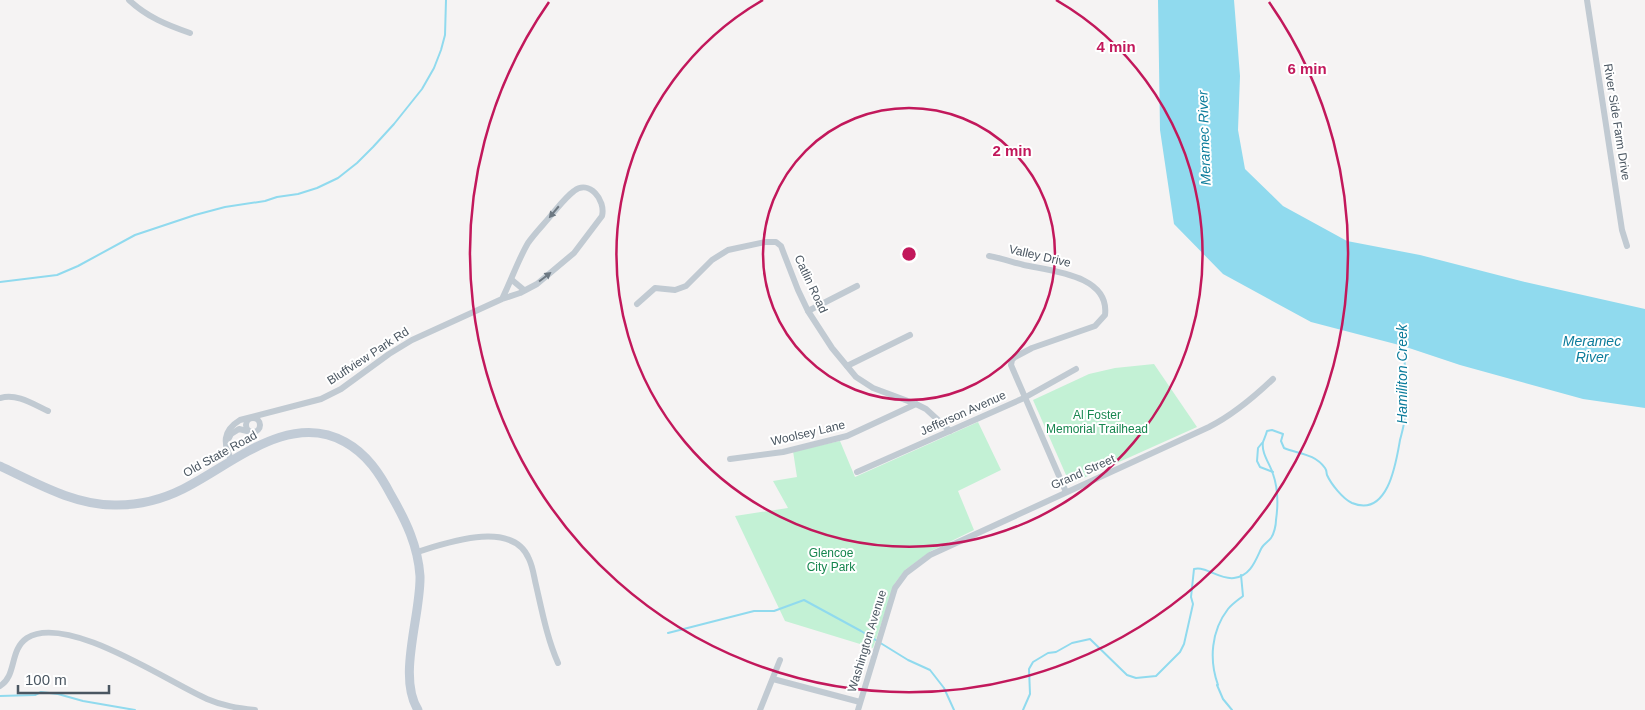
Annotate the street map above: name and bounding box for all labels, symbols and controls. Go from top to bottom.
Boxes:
text: 4 min [1096,38,1136,55]
text: 6 min [1287,60,1327,77]
street label: River Side Farm Drive [1601,63,1633,182]
water label: Meramec River [1194,89,1214,186]
text: 2 min [992,142,1032,159]
one-way arrow [548,205,560,217]
street label: Valley Drive [1008,242,1073,270]
centre of rings [900,245,918,263]
street label: Catlin Road [791,253,831,315]
one-way arrow [538,272,552,282]
water label: Hamiliton Creek [1394,323,1410,424]
street label: Bluffview Park Rd [325,324,411,388]
water label: Meramec River [1563,333,1621,365]
street label: Jefferson Avenue [918,388,1008,438]
park label: Al Foster Memorial Trailhead [1046,408,1148,436]
street label: Woolsey Lane [769,418,847,448]
street label: Old State Road [181,428,259,480]
street label: Grand Street [1049,451,1118,492]
park label: Glencoe City Park [807,546,856,574]
street label: Washington Avenue [845,588,889,694]
scale bar [18,662,109,694]
text: 100 m [25,671,67,688]

